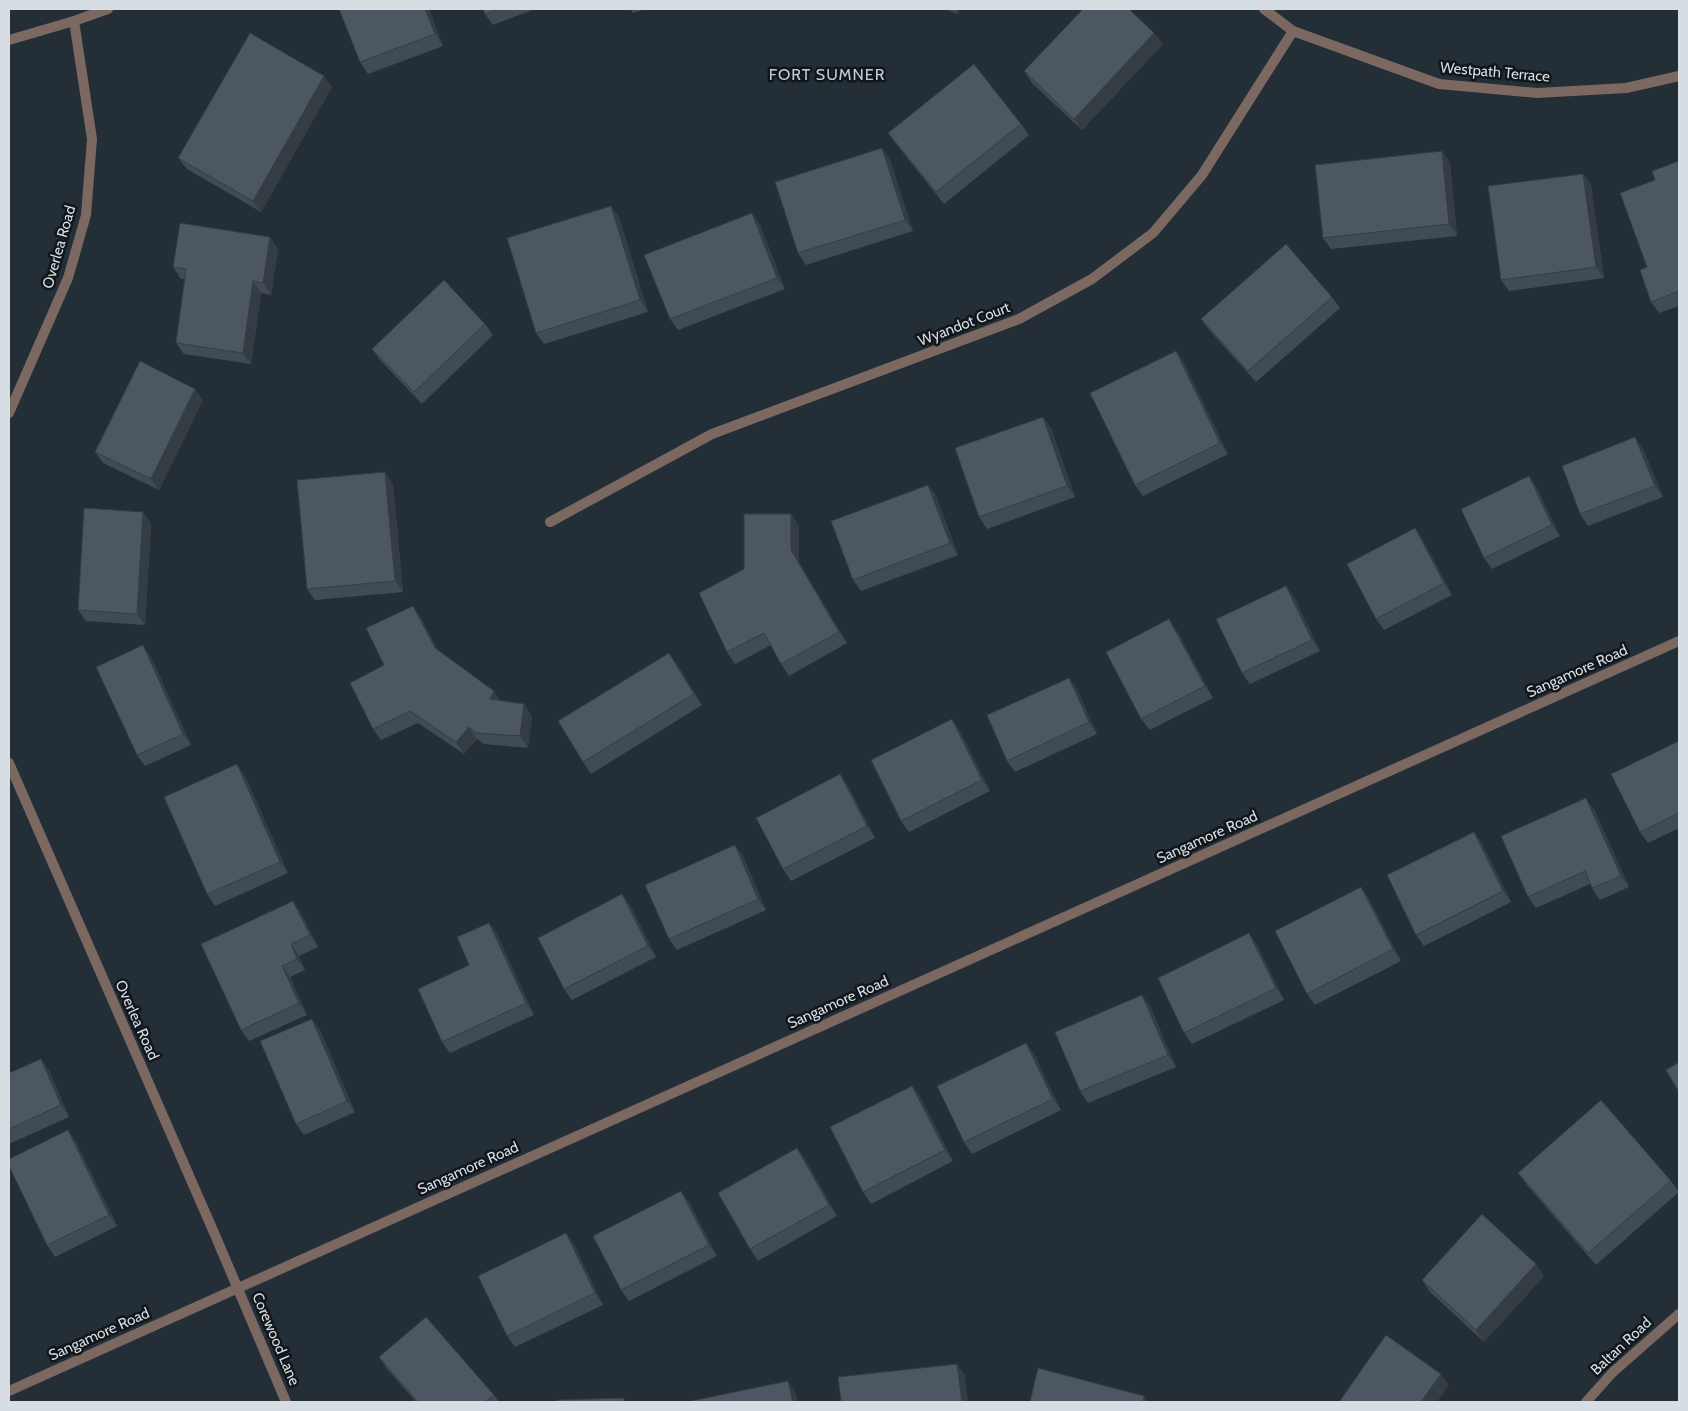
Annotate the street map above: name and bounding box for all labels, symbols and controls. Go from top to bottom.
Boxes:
street label: Westpath Terrace [1439,58,1551,86]
district label: FORT SUMNER [769,65,885,84]
street label: Overlea Road [39,203,79,291]
street label: Wyandot Court [916,298,1012,350]
street label: Sangamore Road [1524,641,1630,701]
street label: Sangamore Road [1154,807,1260,867]
street label: Sangamore Road [785,972,891,1032]
street label: Overlea Road [111,977,163,1063]
street label: Sangamore Road [415,1138,521,1198]
street label: Corewood Lane [248,1290,304,1389]
street label: Sangamore Road [46,1304,152,1364]
street label: Baltan Road [1587,1313,1655,1379]

